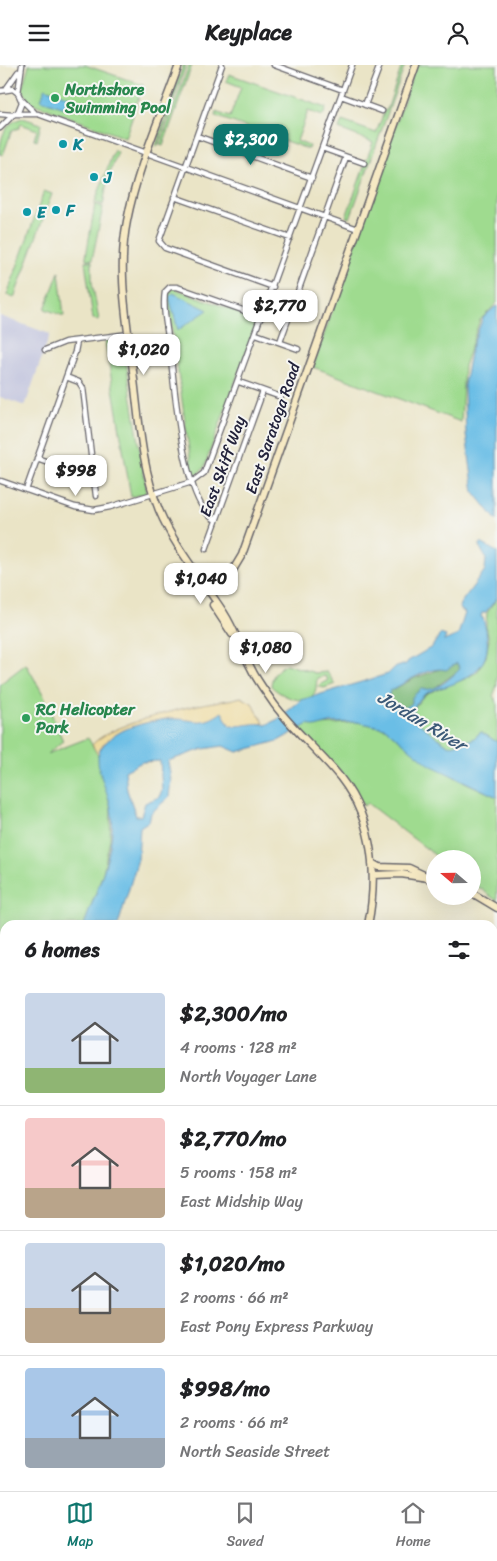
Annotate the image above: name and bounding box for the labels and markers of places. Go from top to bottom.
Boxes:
place label: Northshore Swimming Pool [64,75,172,122]
marker: Northshore Swimming Pool [49,92,61,104]
pin: $2,300 [210,123,292,166]
place label: K [72,130,84,159]
marker: K [57,138,69,150]
place label: J [103,163,113,192]
marker: J [88,171,100,183]
place label: F [65,196,76,225]
place label: E [37,198,47,227]
marker: F [50,204,62,216]
marker: E [21,206,33,218]
pin: $2,770 [239,289,321,332]
pin: $1,020 [103,333,185,376]
pin: $998 [46,455,106,497]
pin: $1,040 [160,563,242,605]
pin: $1,080 [225,631,307,674]
place label: RC Helicopter Park [35,695,136,742]
marker: RC Helicopter Park [20,712,32,724]

